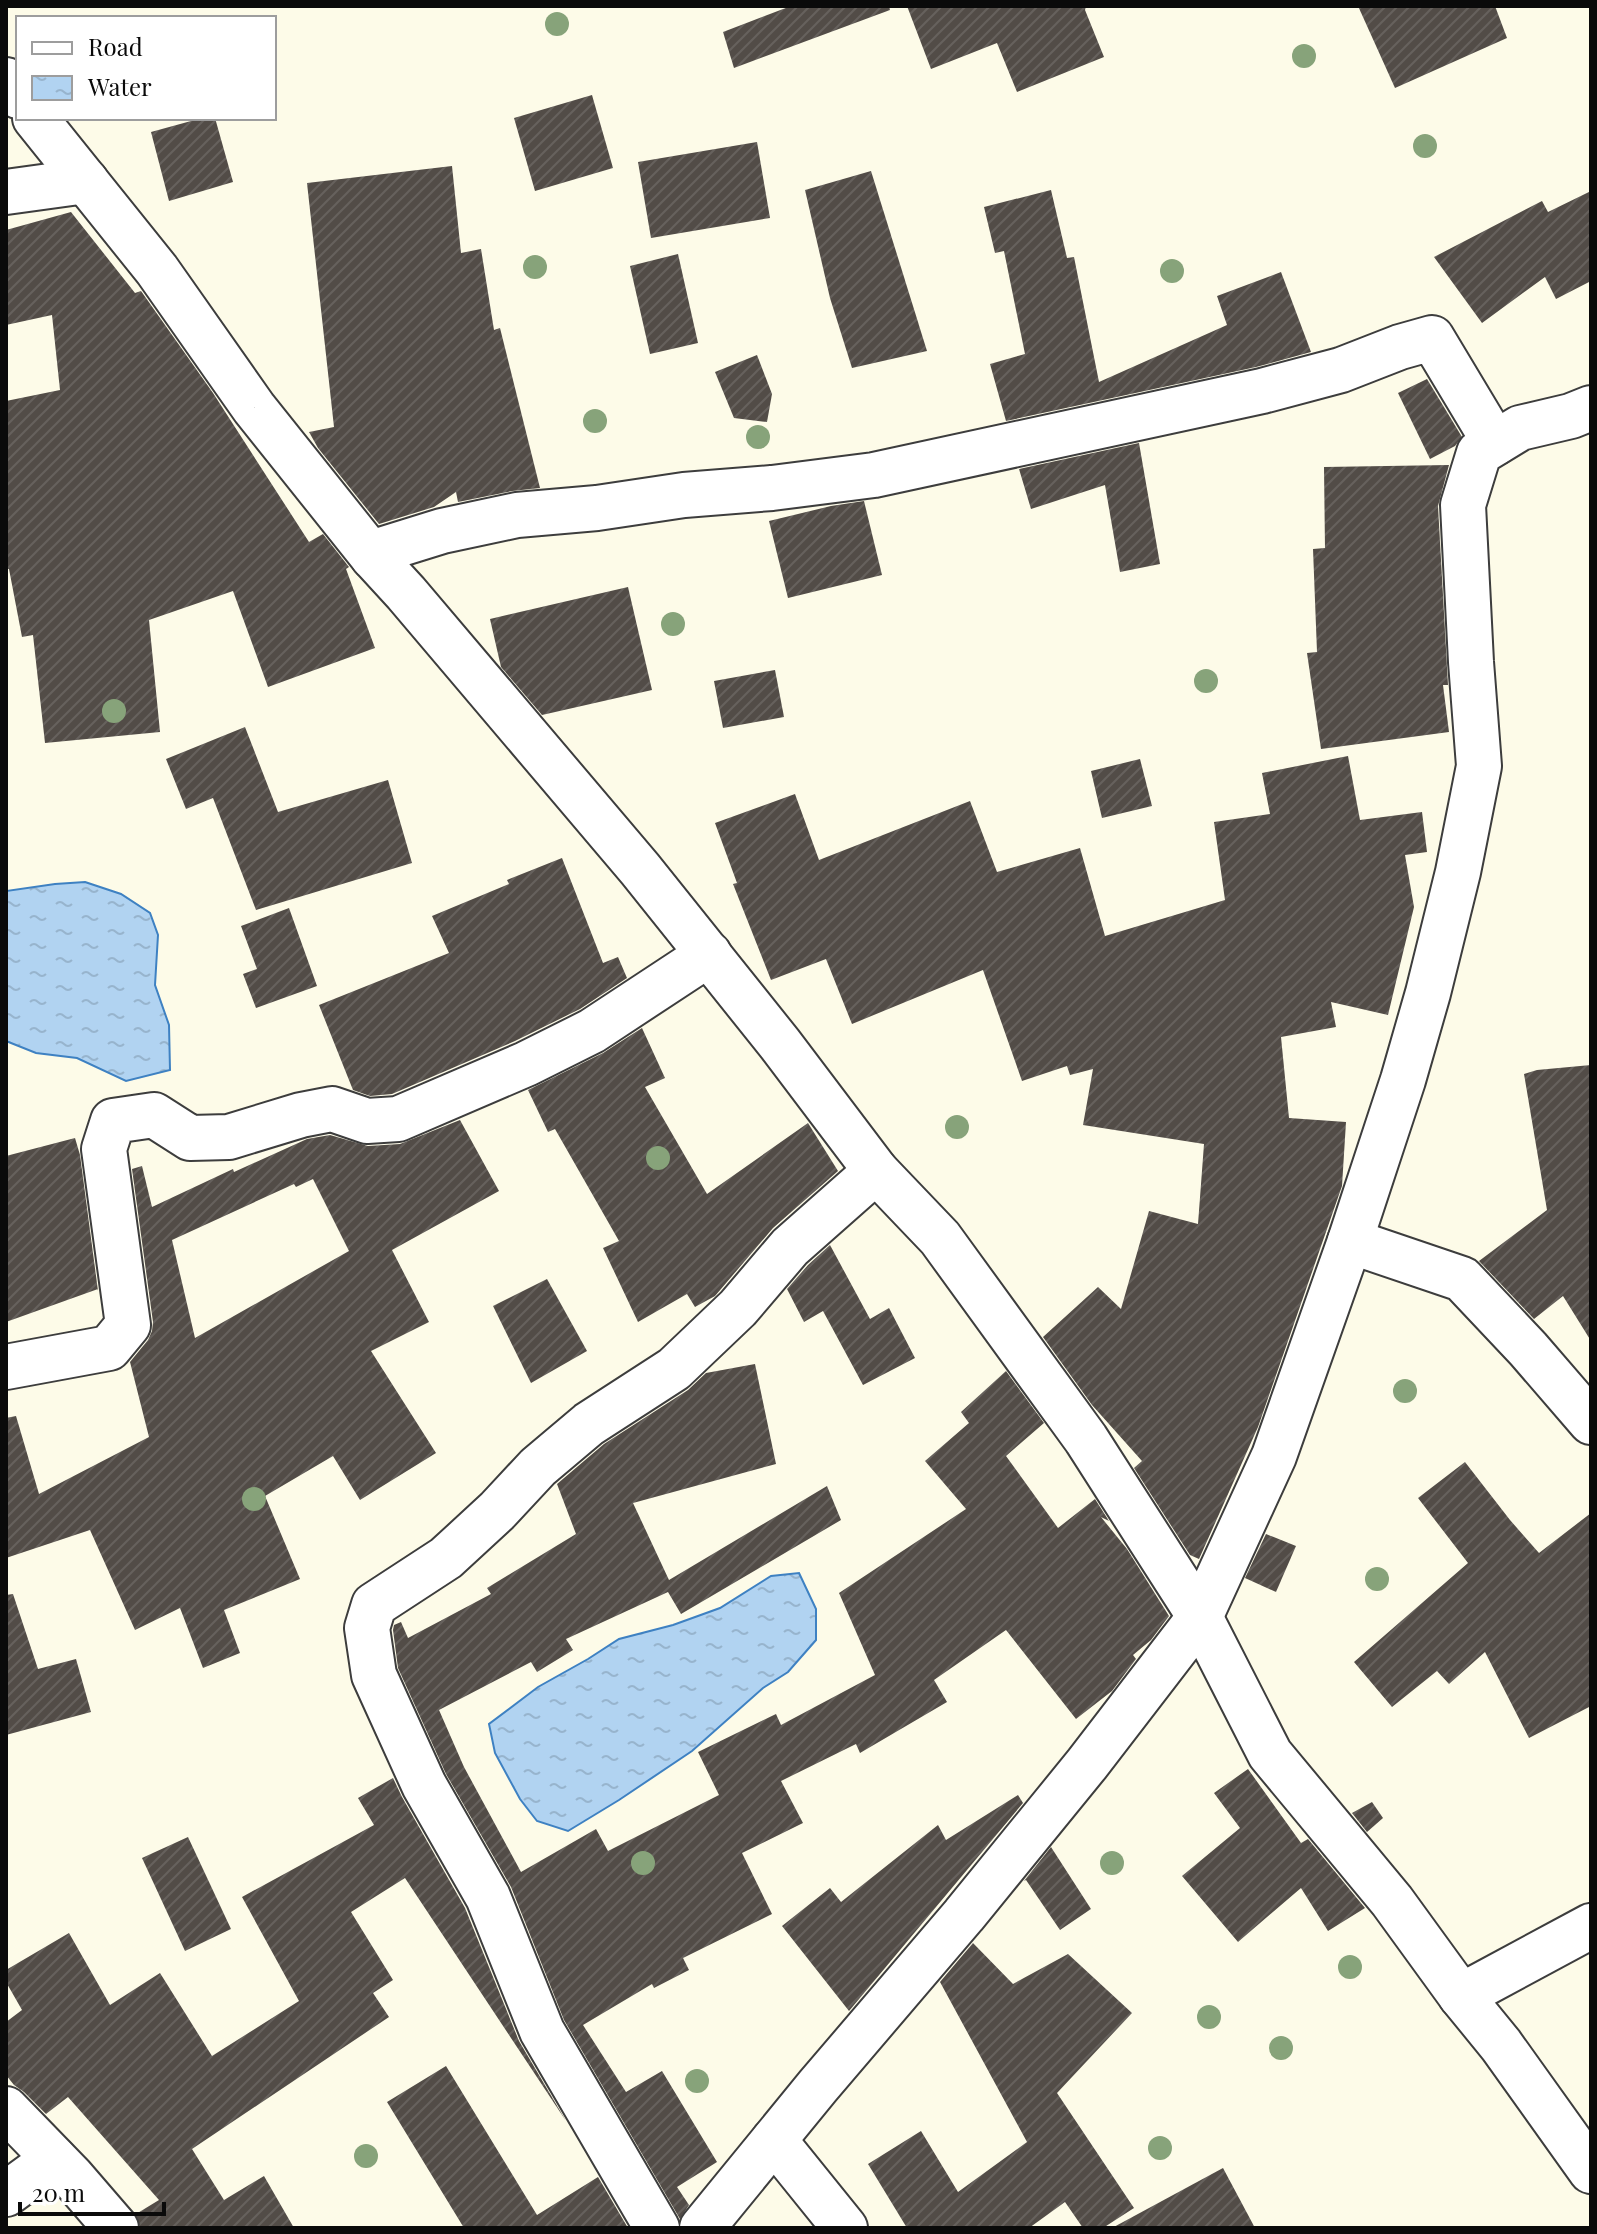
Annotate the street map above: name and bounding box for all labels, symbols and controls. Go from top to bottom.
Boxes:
legend [16,16,276,120]
text: Road [88,30,143,62]
text: Water [87,70,152,102]
scale bar [20,2166,164,2216]
text: 20 m [32,2176,85,2208]

